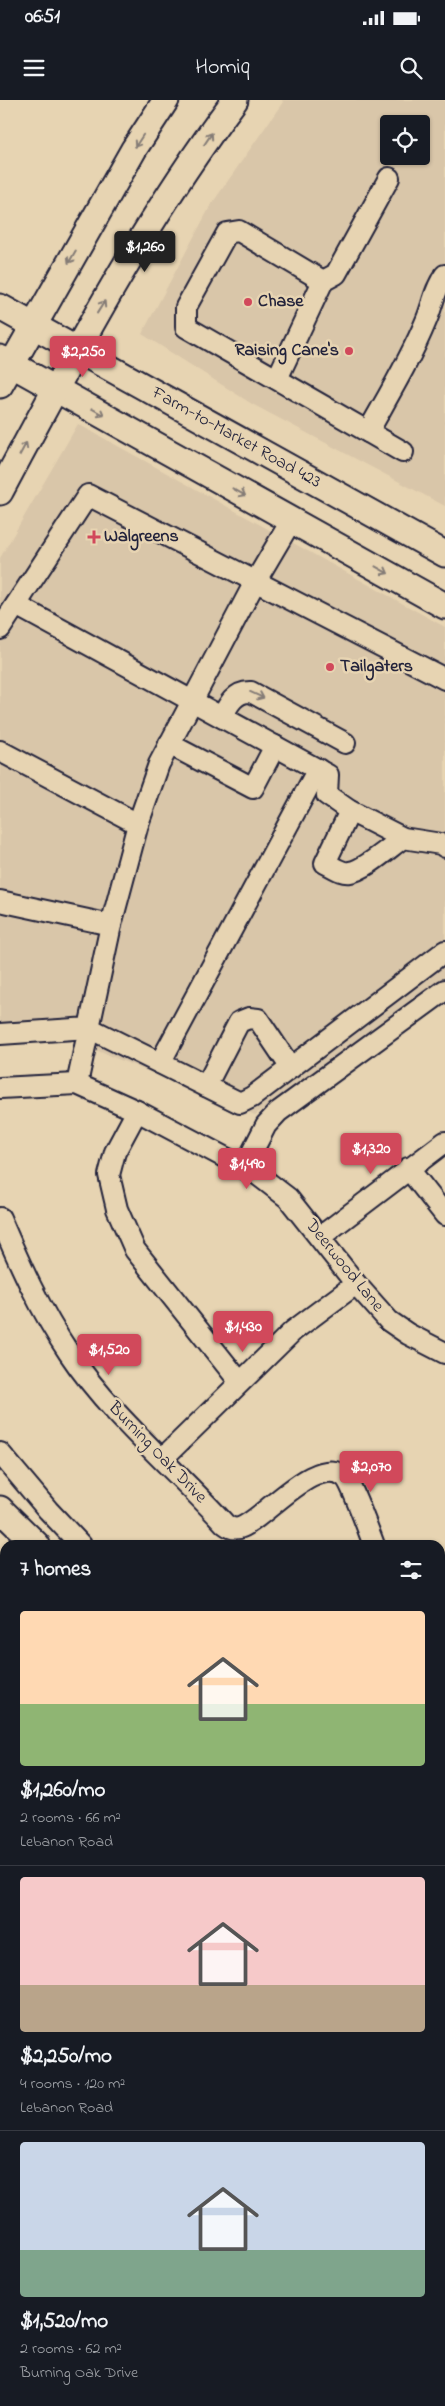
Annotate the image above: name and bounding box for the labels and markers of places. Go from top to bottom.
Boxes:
pin: $1,260 [104,230,186,273]
place label: Chase [258,289,304,315]
marker: Chase [242,296,254,308]
pin: $2,250 [42,336,124,378]
place label: Raising Cane's [235,338,339,365]
marker: Raising Cane's [343,345,355,357]
place label: Walgreens [104,524,179,551]
marker: Walgreens [88,531,100,543]
place label: Tailgaters [340,654,413,681]
marker: Tailgaters [324,661,336,673]
pin: $1,320 [330,1132,412,1175]
pin: $1,490 [206,1148,288,1190]
pin: $1,430 [202,1310,284,1353]
pin: $1,520 [68,1334,150,1376]
pin: $2,070 [330,1450,412,1493]

